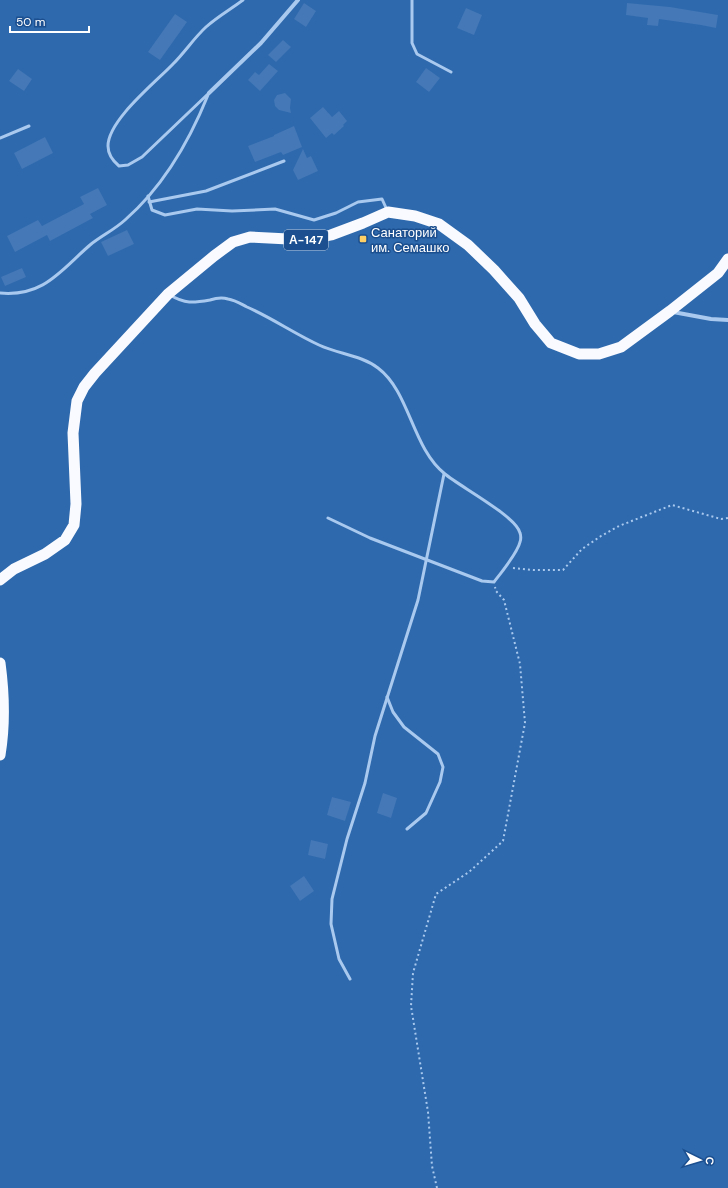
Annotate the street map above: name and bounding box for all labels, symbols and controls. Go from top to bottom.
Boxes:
scale bar [10,8,89,34]
text: 50 m [16,14,45,30]
place label: Санаторий им. Семашко [371,224,450,256]
road number: А-147 [284,230,328,250]
marker: Санаторий им. Семашко [358,234,368,244]
north arrow [680,1140,720,1180]
text: С [703,1156,717,1165]

